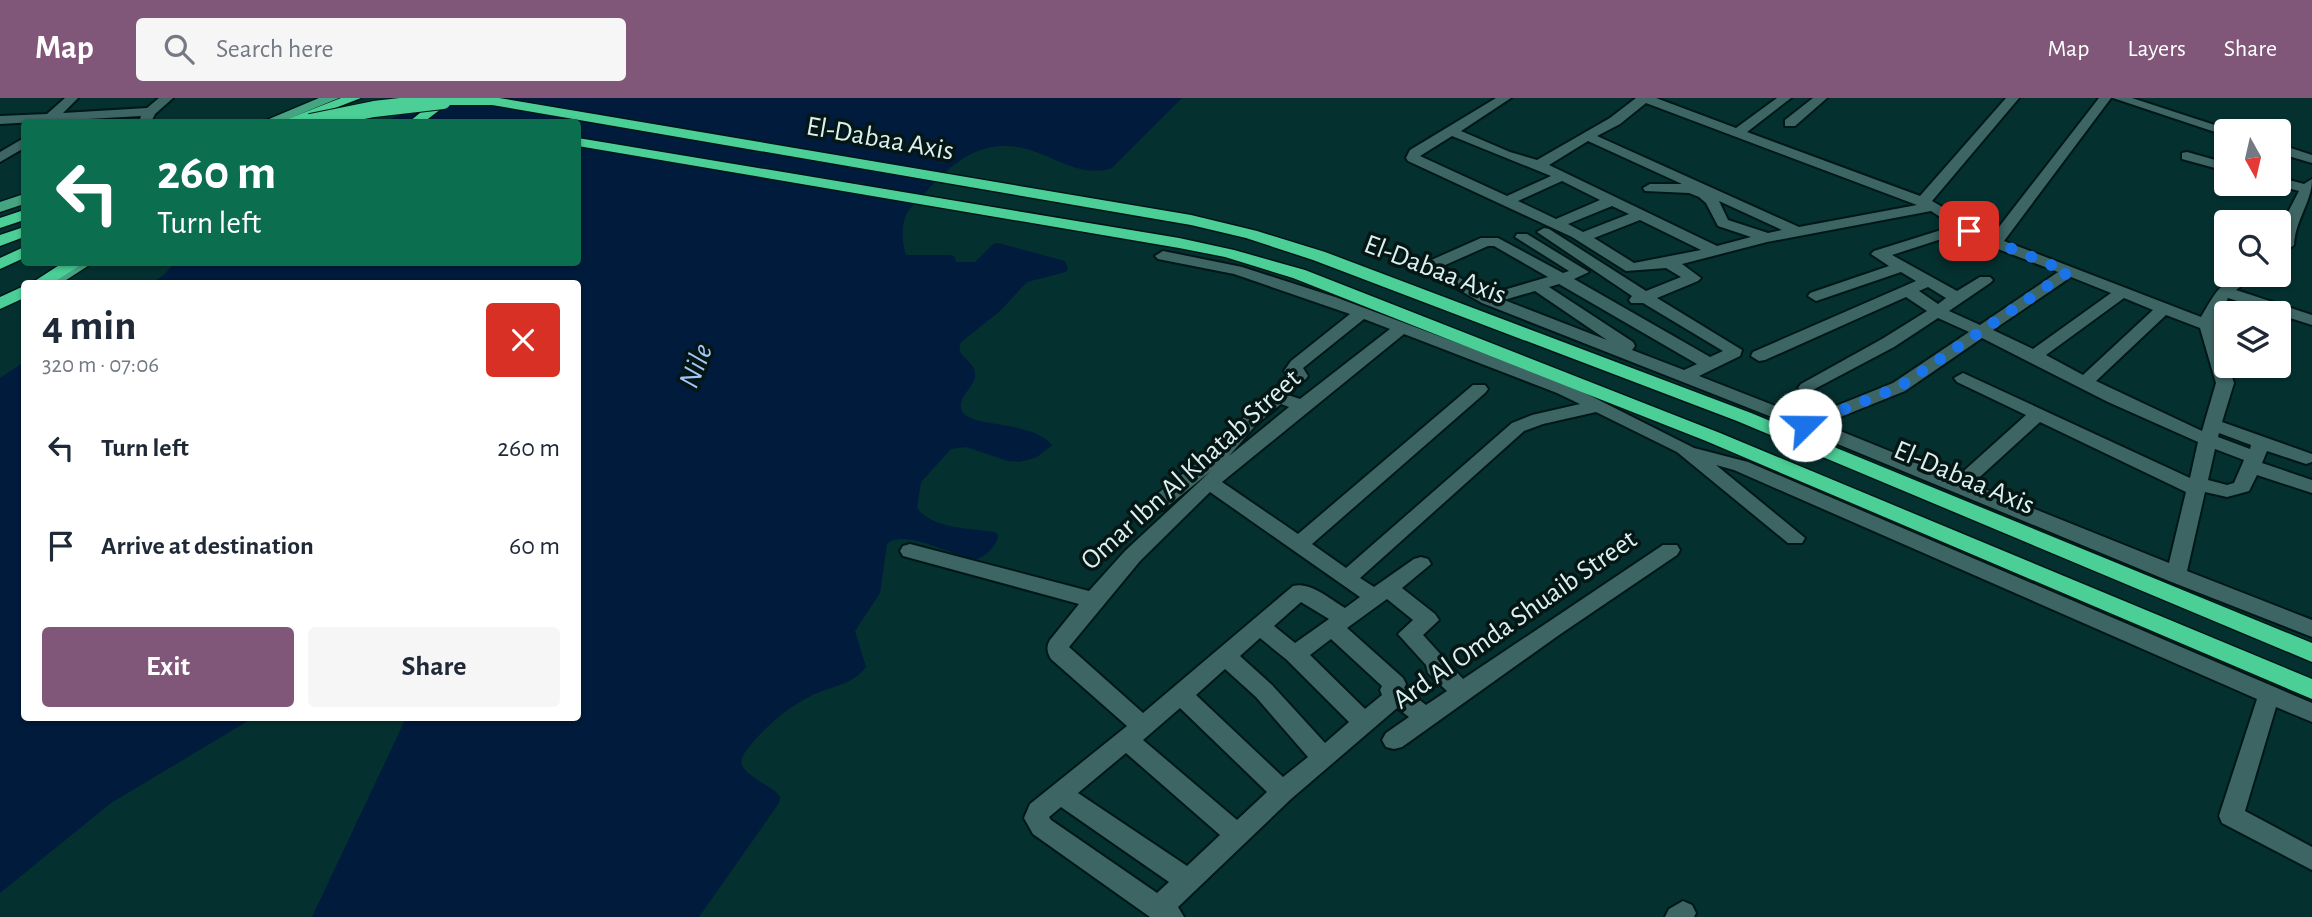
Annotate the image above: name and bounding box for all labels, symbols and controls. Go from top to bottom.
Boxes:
search box [136,18,626,81]
icon: search [160,30,198,68]
text: Map [35,32,94,65]
text: Search here [216,36,334,62]
text: Map [2047,37,2089,61]
text: Layers [2127,37,2186,61]
text: Share [2224,37,2277,61]
street label: El-Dabaa Axis [804,112,956,166]
north arrow [2214,119,2291,196]
map controls [2214,119,2291,378]
icon: left [42,147,133,238]
text: 260 m [157,149,276,198]
pin [1939,201,1999,261]
text: Turn left [157,207,261,239]
button: search [2214,210,2291,287]
icon: arrive [1950,212,1988,250]
street label: El-Dabaa Axis [1360,230,1510,310]
button: layers [2214,301,2291,378]
button: close [486,303,560,377]
text: 4 min [42,305,137,347]
water label: Nile [674,340,718,392]
text: 320 m · 07:06 [42,354,159,377]
street label: Omar Ibn Al Khatab Street [1076,364,1306,576]
position arrow [1768,388,1842,462]
icon: left [42,429,80,467]
text: Turn left [101,435,189,461]
text: 260 m [497,435,560,461]
street label: El-Dabaa Axis [1890,436,2038,520]
street label: Ard Al Omda Shuaib Street [1388,525,1642,715]
icon: arrive [42,527,80,565]
text: Arrive at destination [101,533,314,559]
text: 60 m [509,533,560,559]
button: Exit [42,627,294,707]
button: Share [308,627,560,707]

